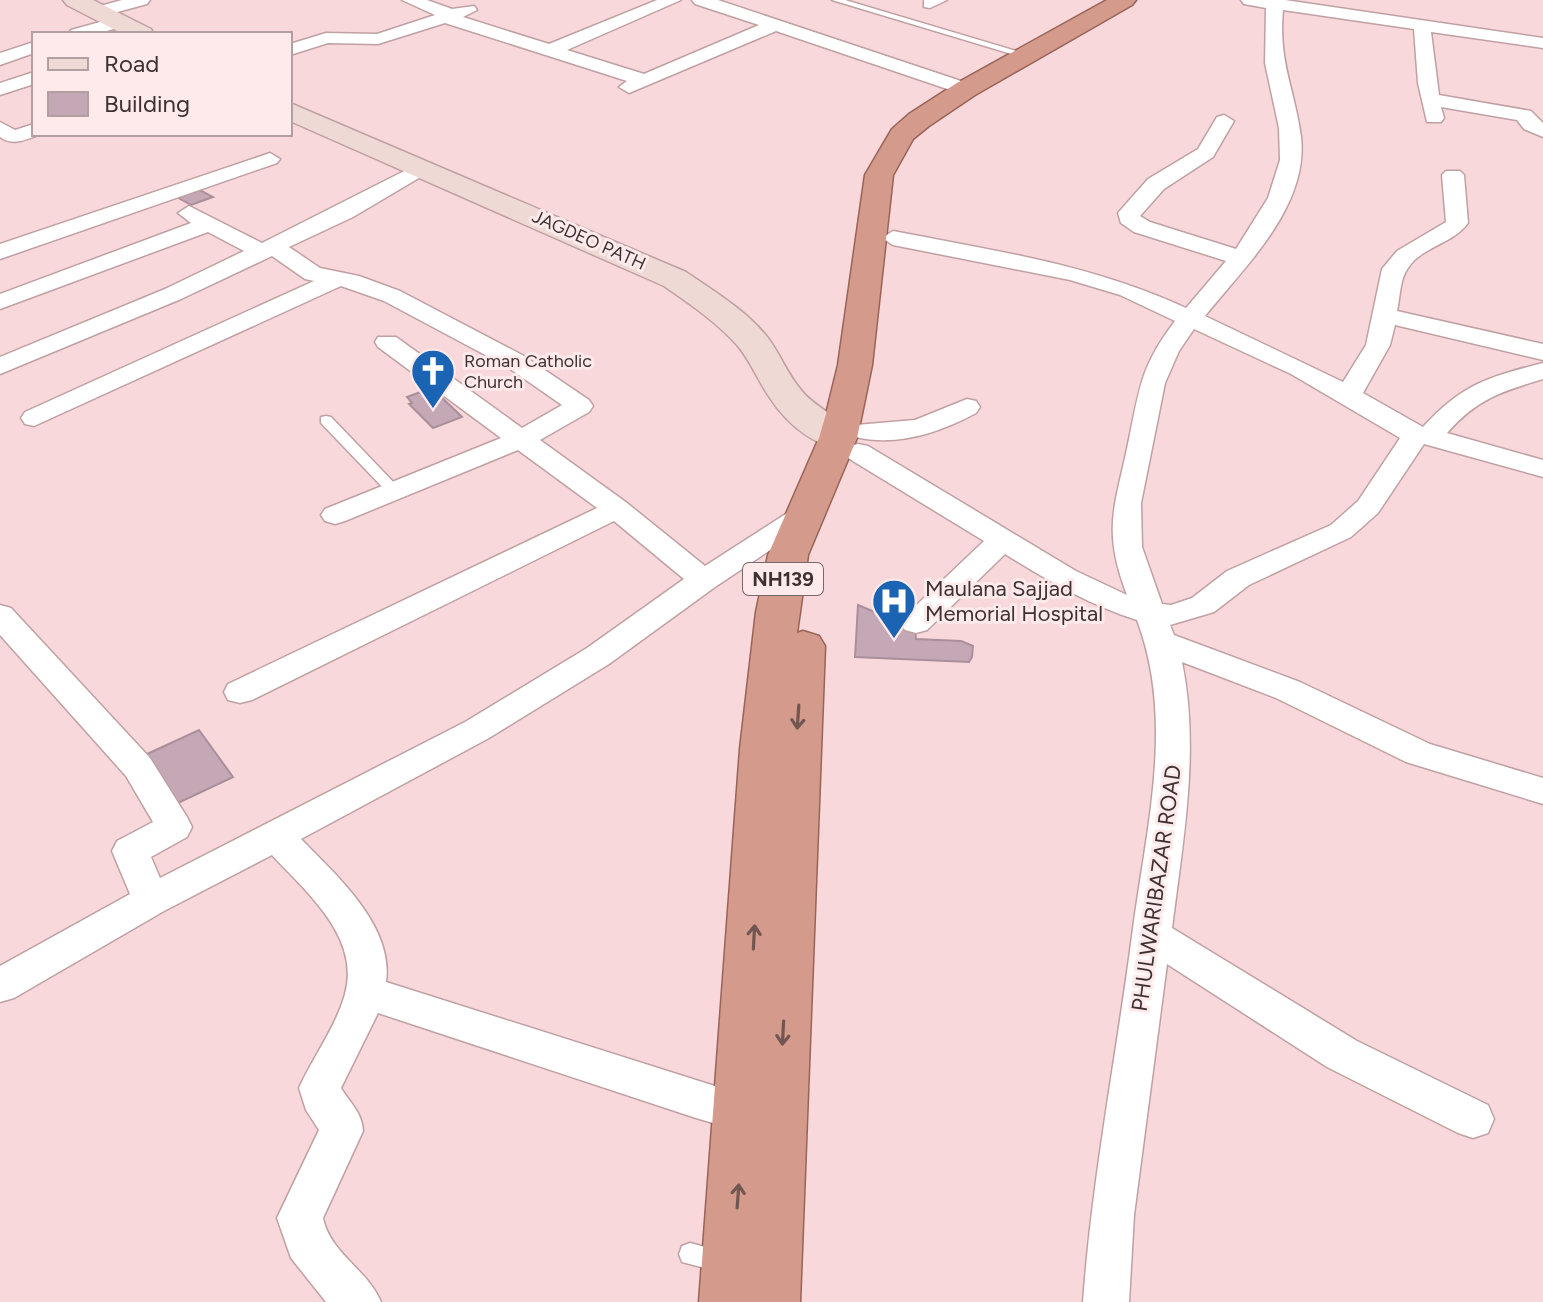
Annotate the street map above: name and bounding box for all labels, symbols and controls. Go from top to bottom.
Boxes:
legend [32,32,292,136]
text: Road [104,49,159,78]
text: Building [104,89,190,118]
street label: JAGDEO PATH [529,205,649,275]
church icon: Roman Catholic Church [409,347,457,410]
place label: Roman Catholic Church [464,350,592,393]
road number: NH139 [743,563,823,595]
place label: Maulana Sajjad Memorial Hospital [925,575,1103,627]
hospital icon: Maulana Sajjad Memorial Hospital [870,577,918,640]
one-way arrow [790,703,805,730]
street label: PHULWARIBAZAR ROAD [1126,763,1187,1013]
one-way arrow [746,924,761,951]
one-way arrow [775,1019,790,1046]
one-way arrow [731,1183,746,1210]

